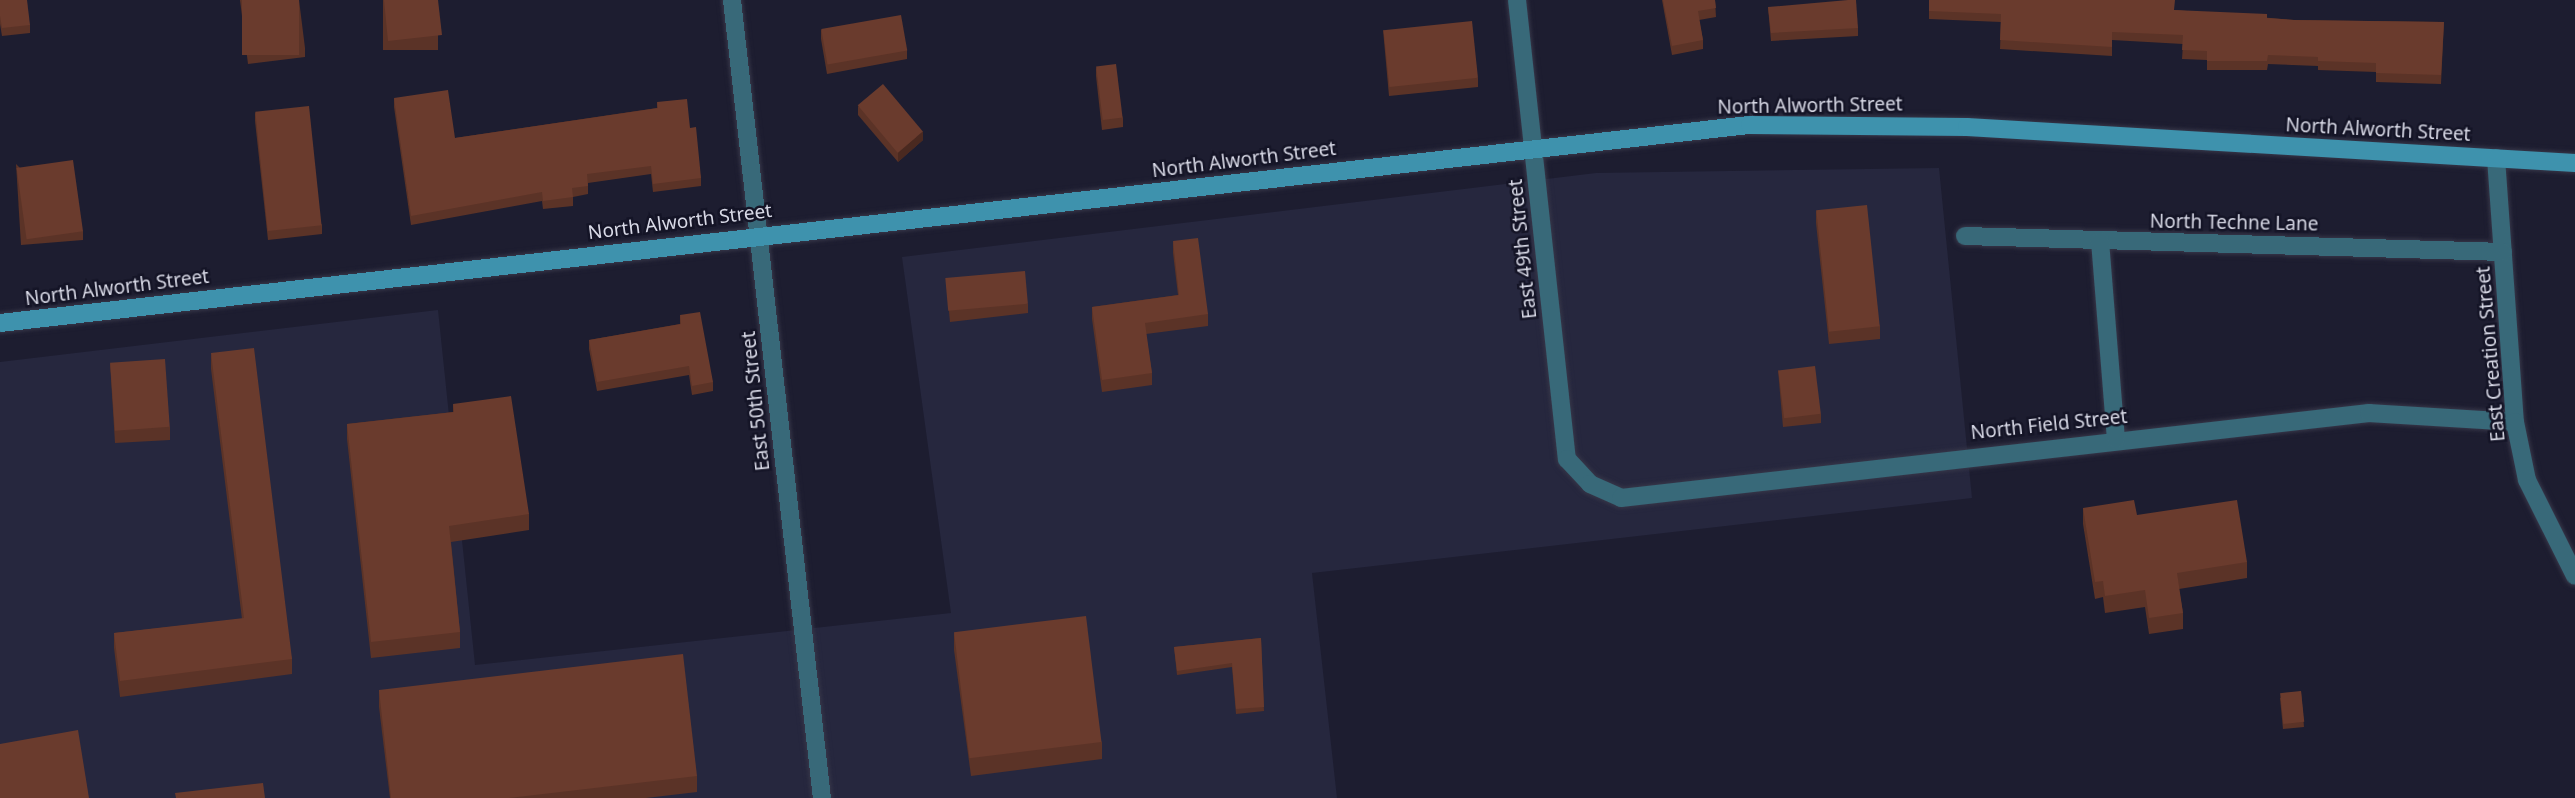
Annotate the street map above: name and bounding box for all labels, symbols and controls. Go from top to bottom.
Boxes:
street label: North Alworth Street [1717,93,1903,119]
street label: North Alworth Street [2285,114,2471,146]
street label: North Alworth Street [1151,137,1337,183]
street label: East 49th Street [1504,178,1542,320]
street label: North Alworth Street [587,199,773,245]
street label: North Techne Lane [2150,210,2318,236]
street label: North Alworth Street [24,265,210,311]
street label: East Creation Street [2472,265,2510,443]
street label: East 50th Street [737,330,775,472]
street label: North Field Street [1970,405,2128,445]

